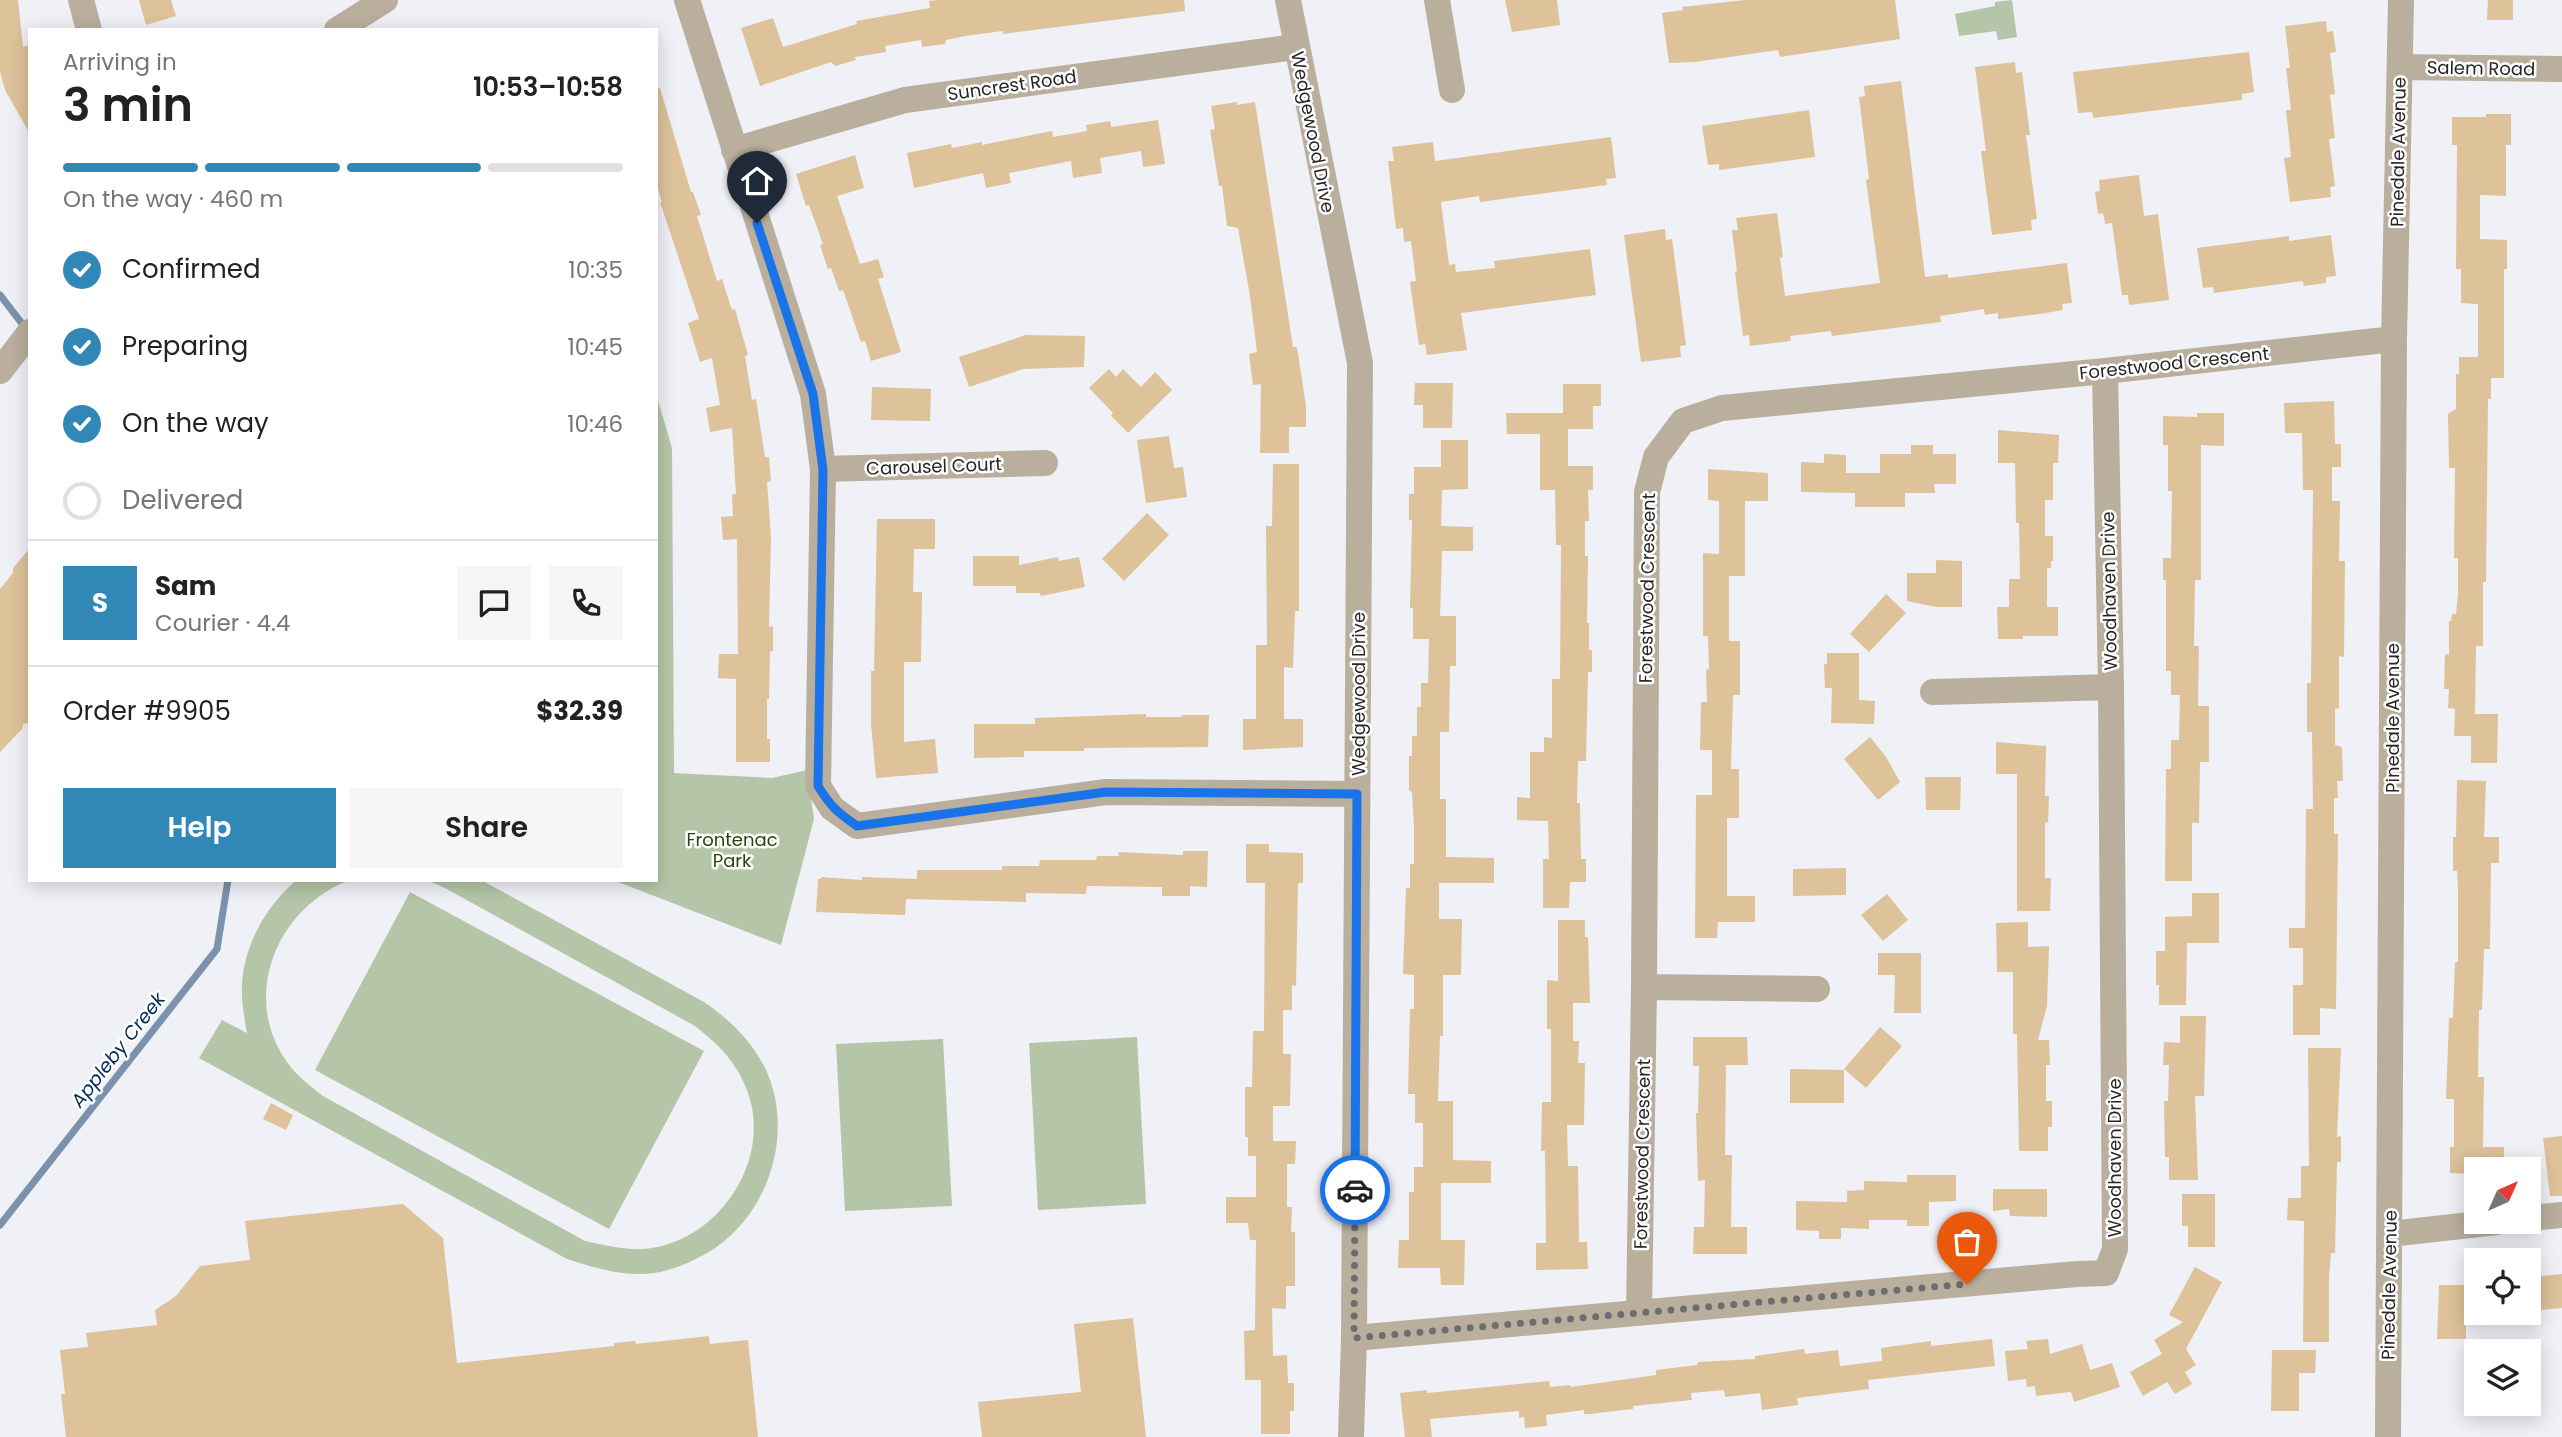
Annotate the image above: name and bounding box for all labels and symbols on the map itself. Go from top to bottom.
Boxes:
street label: Wedgewood Drive [1285,49,1341,215]
street label: Salem Road [2427,55,2535,81]
street label: Suncrest Road [946,64,1078,106]
street label: Pinedale Avenue [2384,77,2412,227]
pin [727,151,787,223]
street label: Forestwood Crescent [2078,341,2270,385]
street label: Carousel Court [866,451,1002,481]
street label: Forestwood Crescent [1633,493,1661,683]
street label: Woodhaven Drive [2095,511,2123,671]
street label: Wedgewood Drive [1346,612,1371,776]
street label: Pinedale Avenue [2380,643,2405,793]
park label: Frontenac Park [686,827,778,873]
water label: Appleby Creek [64,986,172,1114]
street label: Forestwood Crescent [1628,1059,1656,1249]
street label: Woodhaven Drive [2102,1078,2127,1238]
courier [1320,1155,1390,1225]
north arrow [2464,1157,2541,1234]
street label: Pinedale Avenue [2375,1210,2403,1360]
pin [1937,1212,1997,1284]

